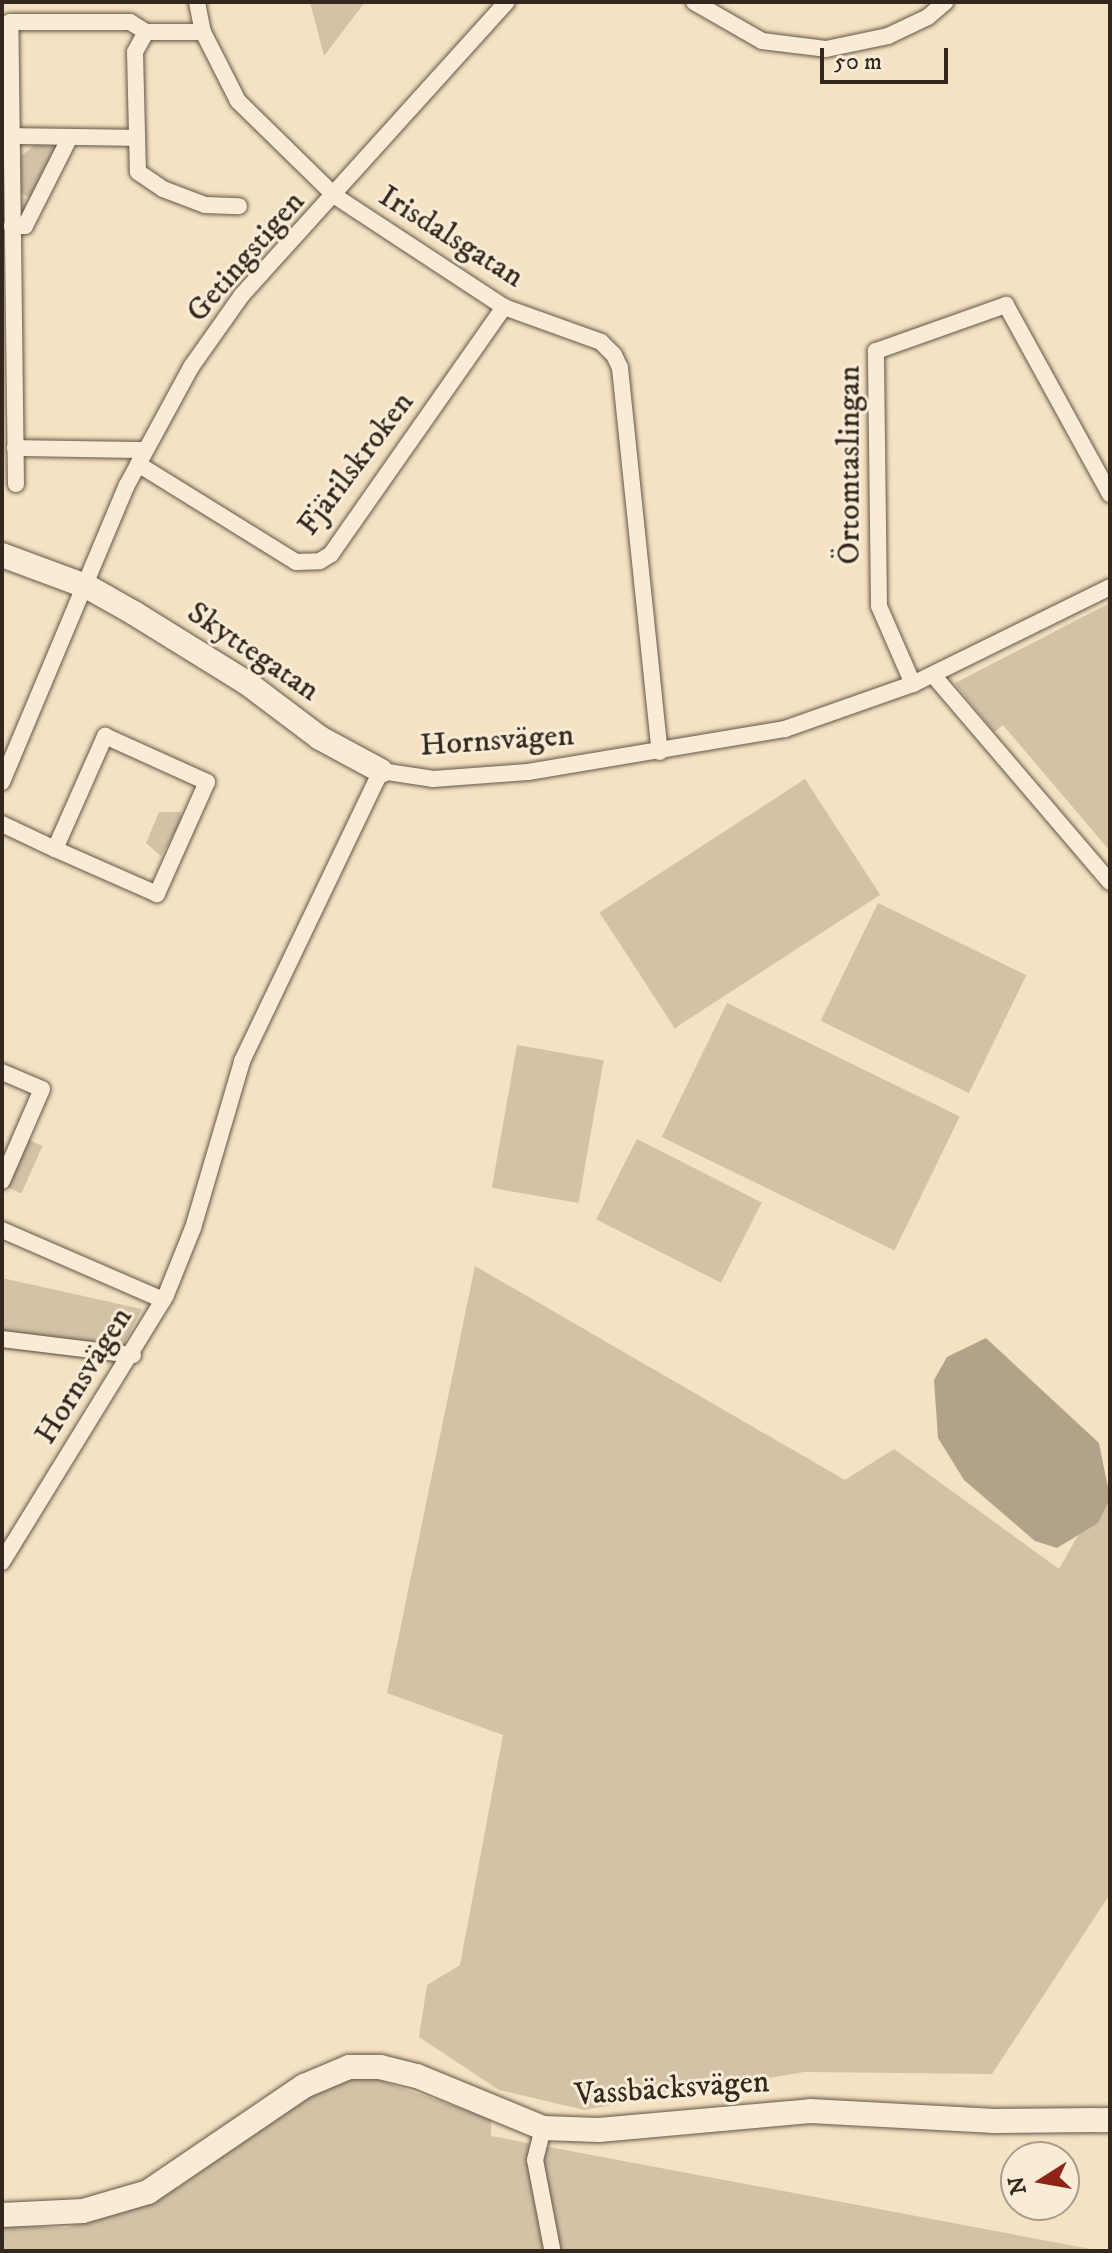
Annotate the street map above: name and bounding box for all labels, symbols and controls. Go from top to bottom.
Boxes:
scale bar [824,32,952,82]
text: 50 m [834,47,882,77]
street label: Irisdalsgatan [371,177,531,297]
street label: Getingstigen [179,184,313,330]
street label: Örtomtaslingan [831,365,869,565]
street label: Fjärilskroken [289,385,423,543]
street label: Skyttegatan [180,594,326,710]
street label: Hornsvägen [419,716,575,766]
street label: Hornsvägen [27,1300,141,1452]
street label: Vassbäcksvägen [573,2063,771,2115]
north arrow [1000,2141,1080,2221]
text: N [1003,2174,1033,2197]

